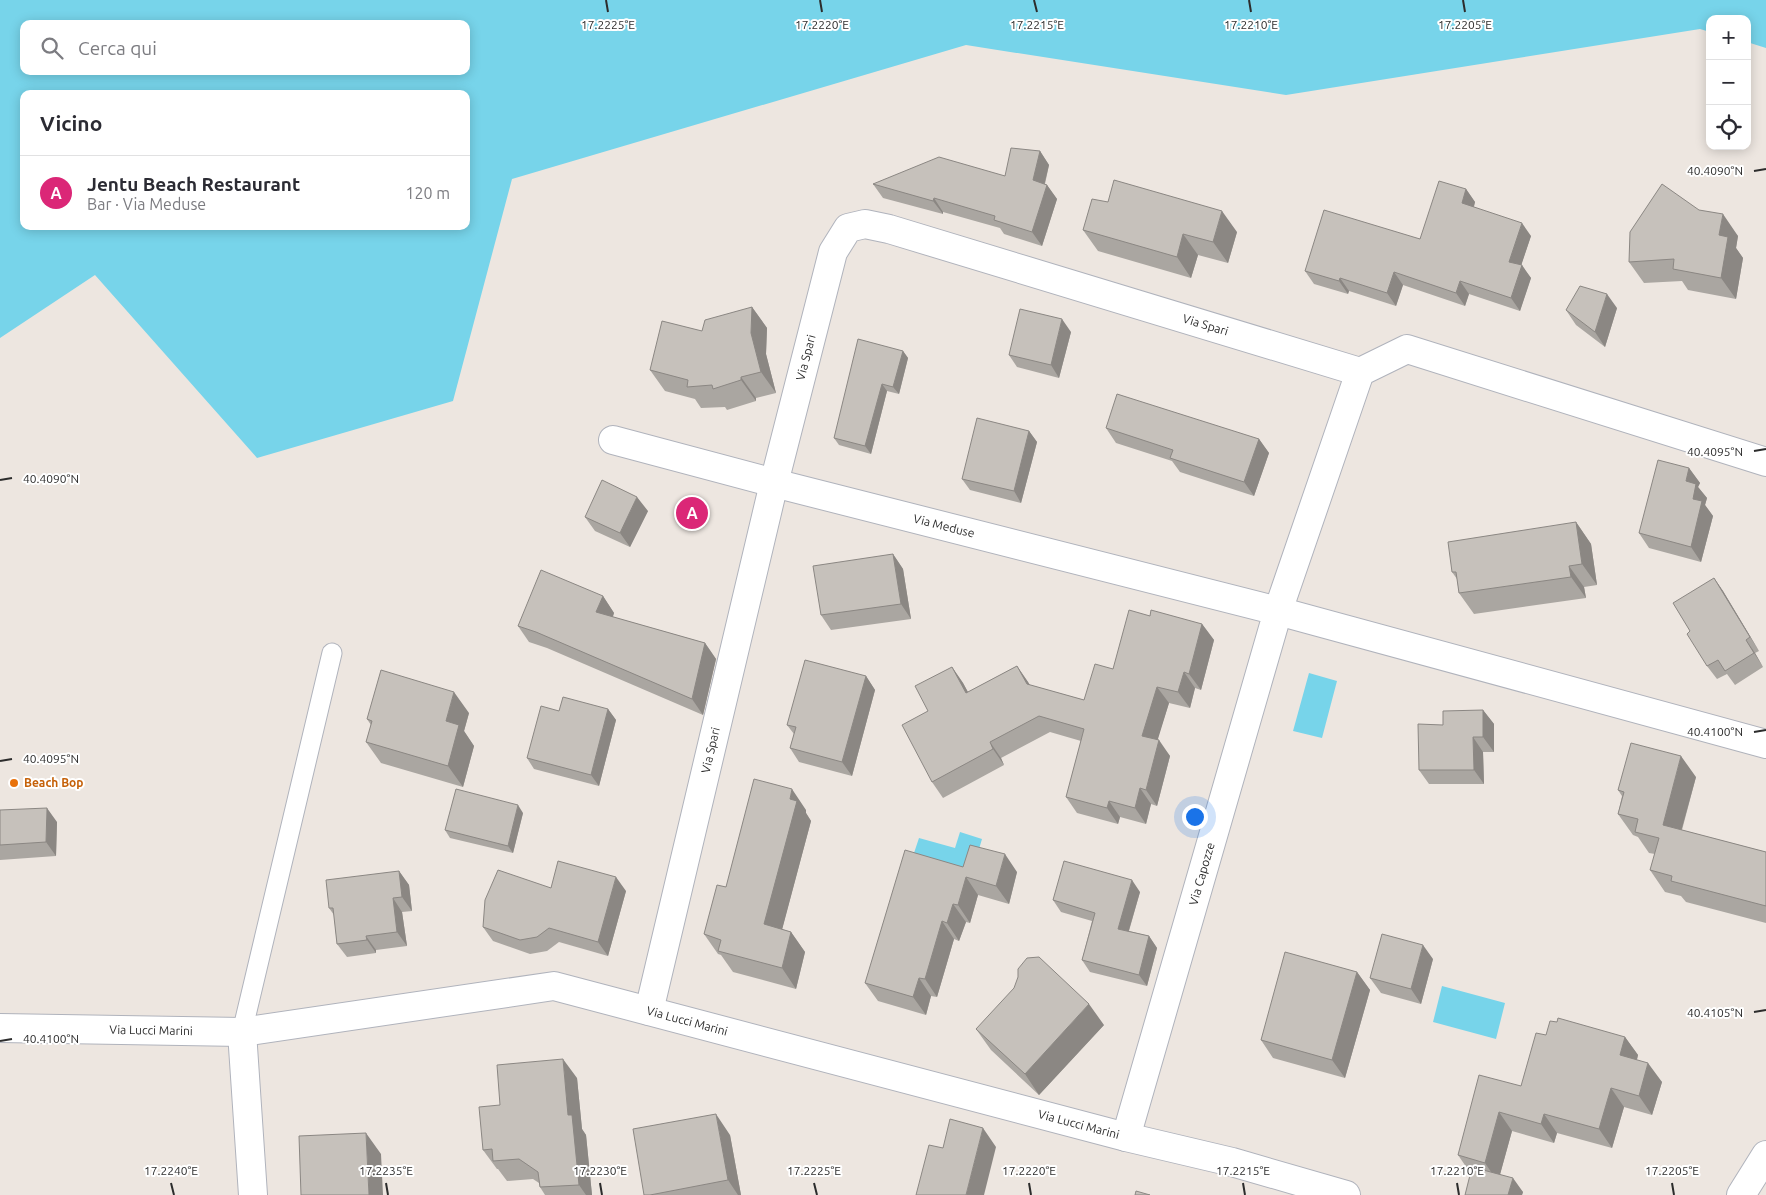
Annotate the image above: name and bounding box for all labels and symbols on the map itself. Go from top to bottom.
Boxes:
text: 17.2225°E [581,18,635,31]
text: 17.2220°E [795,18,849,31]
text: 17.2215°E [1010,18,1064,31]
text: 17.2210°E [1224,18,1278,31]
text: 17.2205°E [1438,18,1492,31]
text: 40.4090°N [1687,164,1743,177]
street label: Via Spari [1181,312,1230,338]
street label: Via Spari [793,333,818,382]
text: 40.4095°N [1687,445,1743,458]
text: 40.4090°N [23,472,79,485]
pin: A [676,494,708,532]
street label: Via Meduse [912,512,976,540]
text: 40.4100°N [1687,725,1743,738]
street label: Via Spari [699,726,722,774]
text: 40.4095°N [23,752,79,765]
place label: Beach Bop [24,776,84,789]
marker: Beach Bop [8,777,20,789]
your location [1182,804,1208,830]
street label: Via Capozze [1186,841,1217,907]
street label: Via Lucci Marini [645,1004,729,1038]
text: 40.4105°N [1687,1006,1743,1019]
street label: Via Lucci Marini [109,1023,193,1037]
text: 40.4100°N [23,1032,79,1045]
street label: Via Lucci Marini [1037,1107,1121,1141]
text: 17.2240°E [144,1164,198,1177]
text: 17.2235°E [359,1164,413,1177]
text: 17.2230°E [573,1164,627,1177]
text: 17.2225°E [787,1164,841,1177]
text: 17.2220°E [1002,1164,1056,1177]
text: 17.2215°E [1216,1164,1270,1177]
text: 17.2210°E [1430,1164,1484,1177]
text: 17.2205°E [1645,1164,1699,1177]

